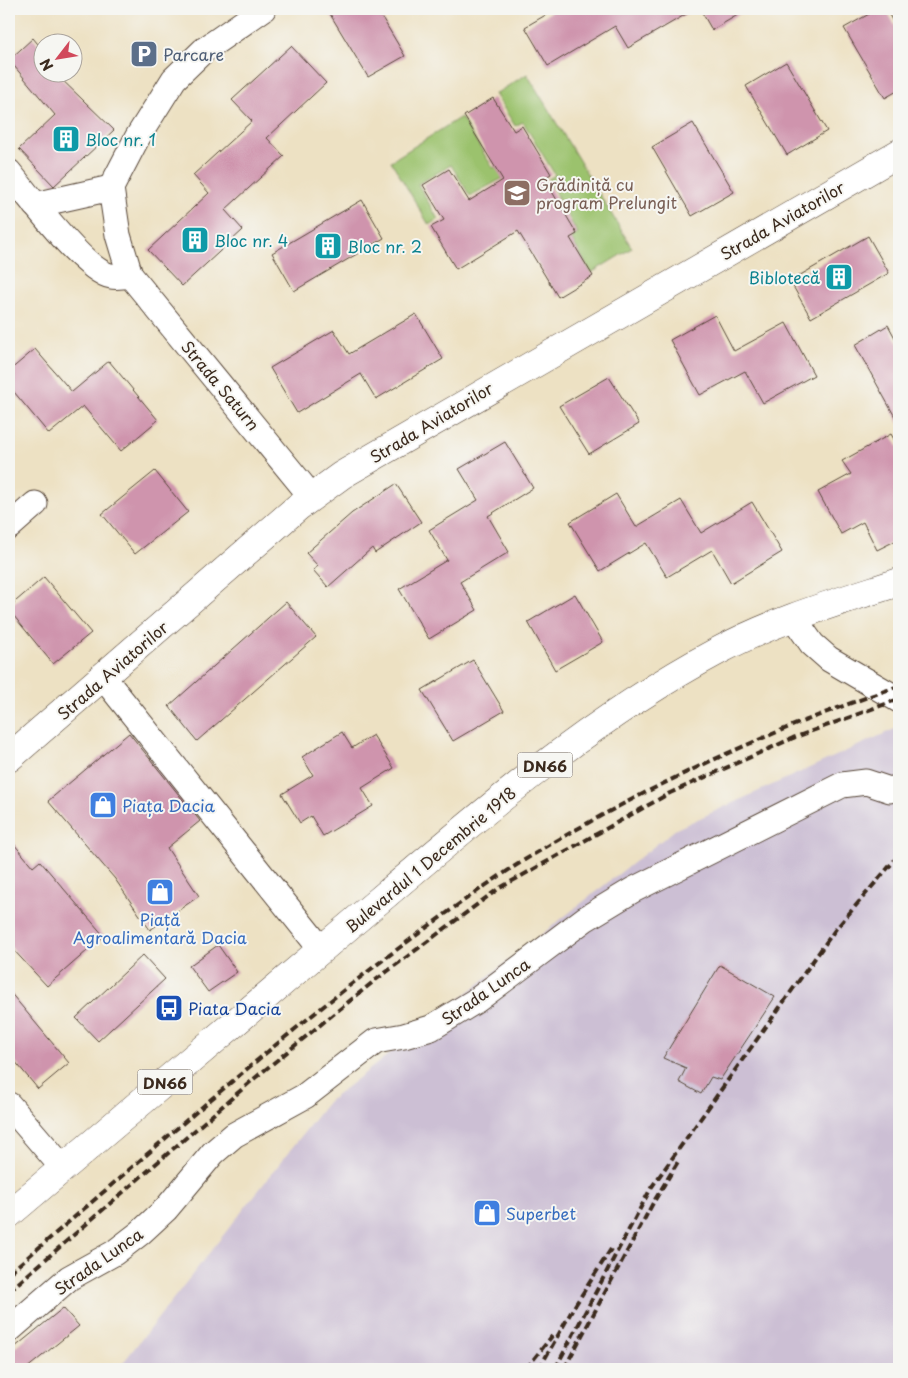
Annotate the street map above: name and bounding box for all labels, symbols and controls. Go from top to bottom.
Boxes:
north arrow [32,32,82,82]
parking icon: Parcare [129,39,159,69]
place label: Parcare [163,42,224,66]
text: N [35,55,58,75]
building icon: Bloc nr. 1 [51,124,81,154]
place label: Bloc nr. 1 [85,127,156,151]
place label: Grădiniță cu program Prelungit [536,172,677,214]
street label: Strada Aviatorilor [715,174,849,265]
school or university icon: Grădiniță cu program Prelungit [502,178,532,208]
building icon: Bloc nr. 4 [180,225,210,255]
place label: Bloc nr. 4 [214,228,288,252]
building icon: Bloc nr. 2 [313,231,343,261]
place label: Bloc nr. 2 [347,234,422,258]
building icon: Biblotecă [824,262,854,292]
place label: Biblotecă [749,265,820,289]
street label: Strada Saturn [176,335,266,435]
street label: Strada Aviatorilor [365,375,498,468]
street label: Strada Aviatorilor [51,615,173,725]
road number: DN66 [518,752,572,778]
street label: Bulevardul 1 Decembrie 1918 [339,780,521,938]
shop icon: Piața Dacia [88,790,118,820]
place label: Piața Dacia [122,793,216,817]
shop icon: Piață Agroalimentară Dacia [145,877,175,907]
place label: Piață Agroalimentară Dacia [73,907,247,949]
street label: Strada Lunca [436,951,535,1030]
bus stop icon: Piata Dacia [154,993,184,1023]
place label: Piata Dacia [188,996,282,1020]
road number: DN66 [138,1070,192,1094]
shop icon: Superbet [472,1198,502,1228]
place label: Superbet [506,1201,576,1225]
street label: Strada Lunca [49,1221,148,1300]

